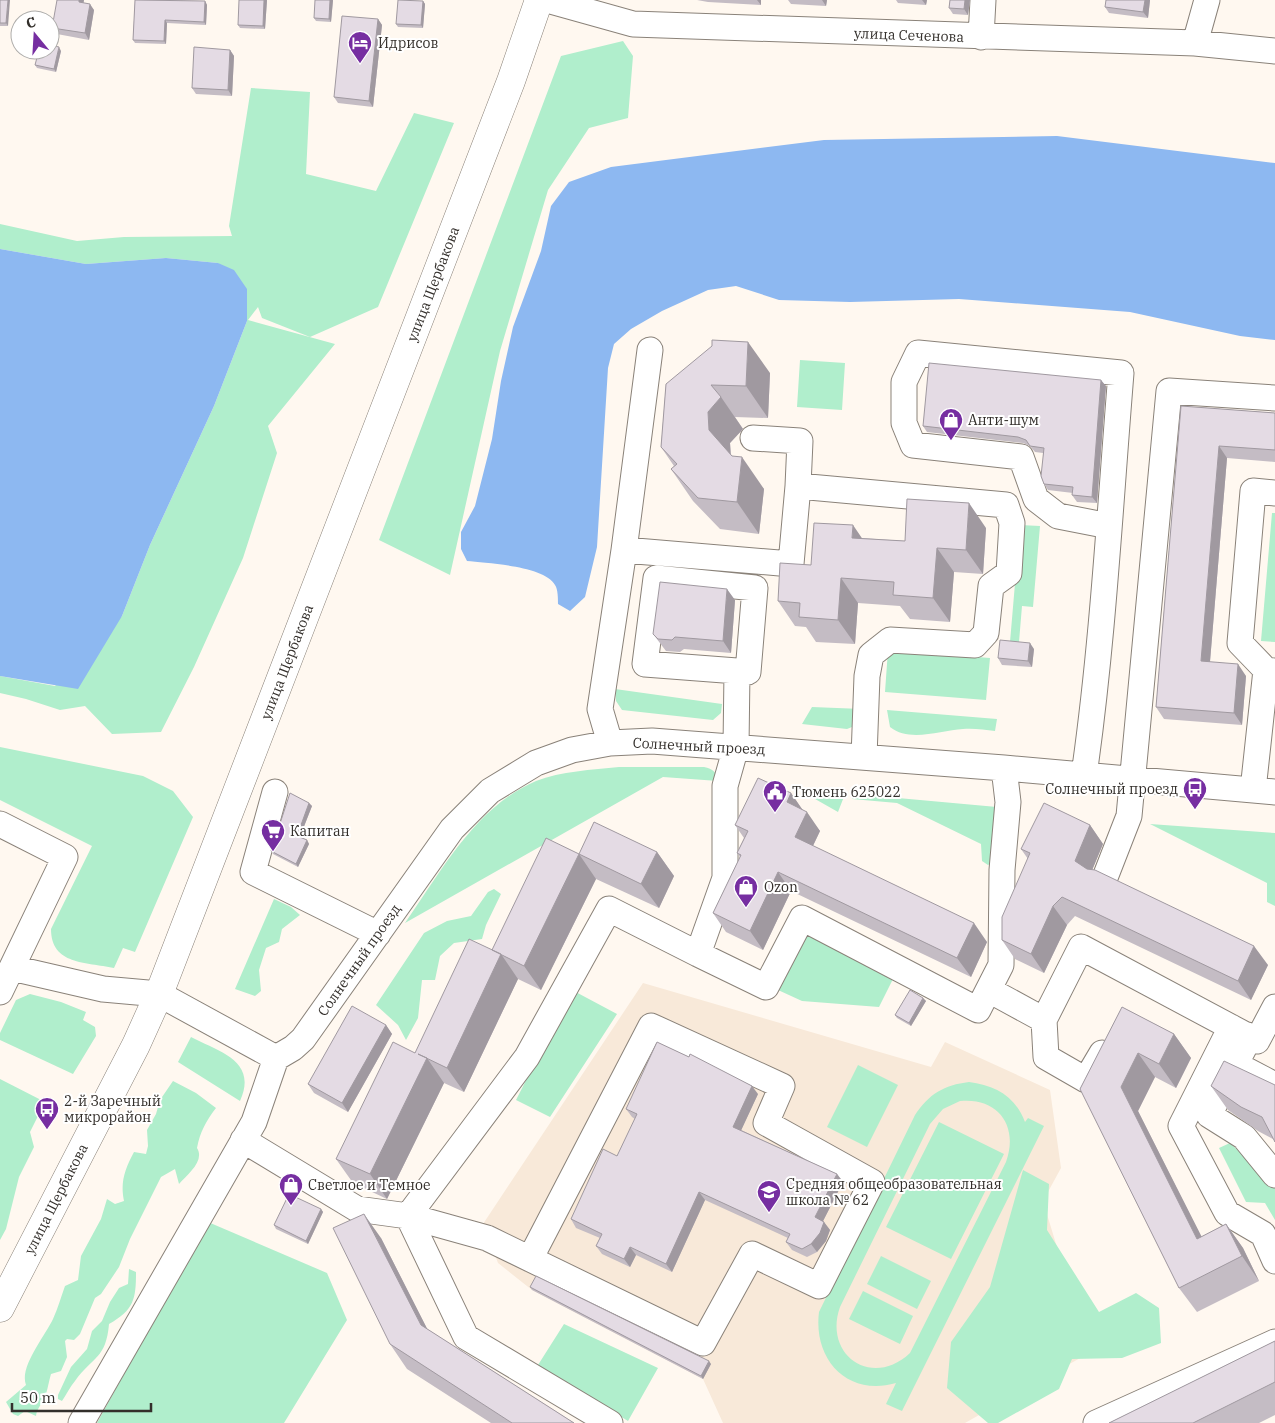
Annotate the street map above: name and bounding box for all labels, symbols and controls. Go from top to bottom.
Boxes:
north arrow [10,10,60,60]
text: С [24,13,38,33]
street label: улица Сеченова [854,24,965,46]
hotel icon: Идрисов [347,30,373,64]
place label: Идрисов [378,34,438,52]
street label: улица Щербакова [403,224,463,344]
shop icon: Анти-шум [938,407,964,441]
place label: Анти-шум [968,411,1039,429]
street label: улица Щербакова [257,602,317,722]
street label: Солнечный проезд [632,734,766,758]
bus stop icon: Солнечный проезд [1182,776,1208,810]
public building icon: Тюмень 625022 [762,779,788,813]
place label: Солнечный проезд [1045,780,1178,798]
place label: Тюмень 625022 [792,783,901,801]
supermarket icon: Капитан [260,818,286,852]
place label: Капитан [290,822,350,840]
shop icon: Ozon [733,874,759,908]
place label: Ozon [764,878,798,896]
street label: Солнечный проезд [314,900,405,1019]
place label: 2-й Заречный микрорайон [64,1092,161,1126]
bus stop icon: 2-й Заречный микрорайон [34,1096,60,1130]
street label: улица Щербакова [20,1140,92,1257]
shop icon: Светлое и Темное [278,1172,304,1206]
place label: Средняя общеобразовательная школа № 62 [786,1175,1002,1209]
place label: Светлое и Темное [308,1176,431,1194]
school or university icon: Средняя общеобразовательная школа № 62 [756,1179,782,1213]
scale bar [12,1380,151,1412]
text: 50 m [20,1388,56,1407]

